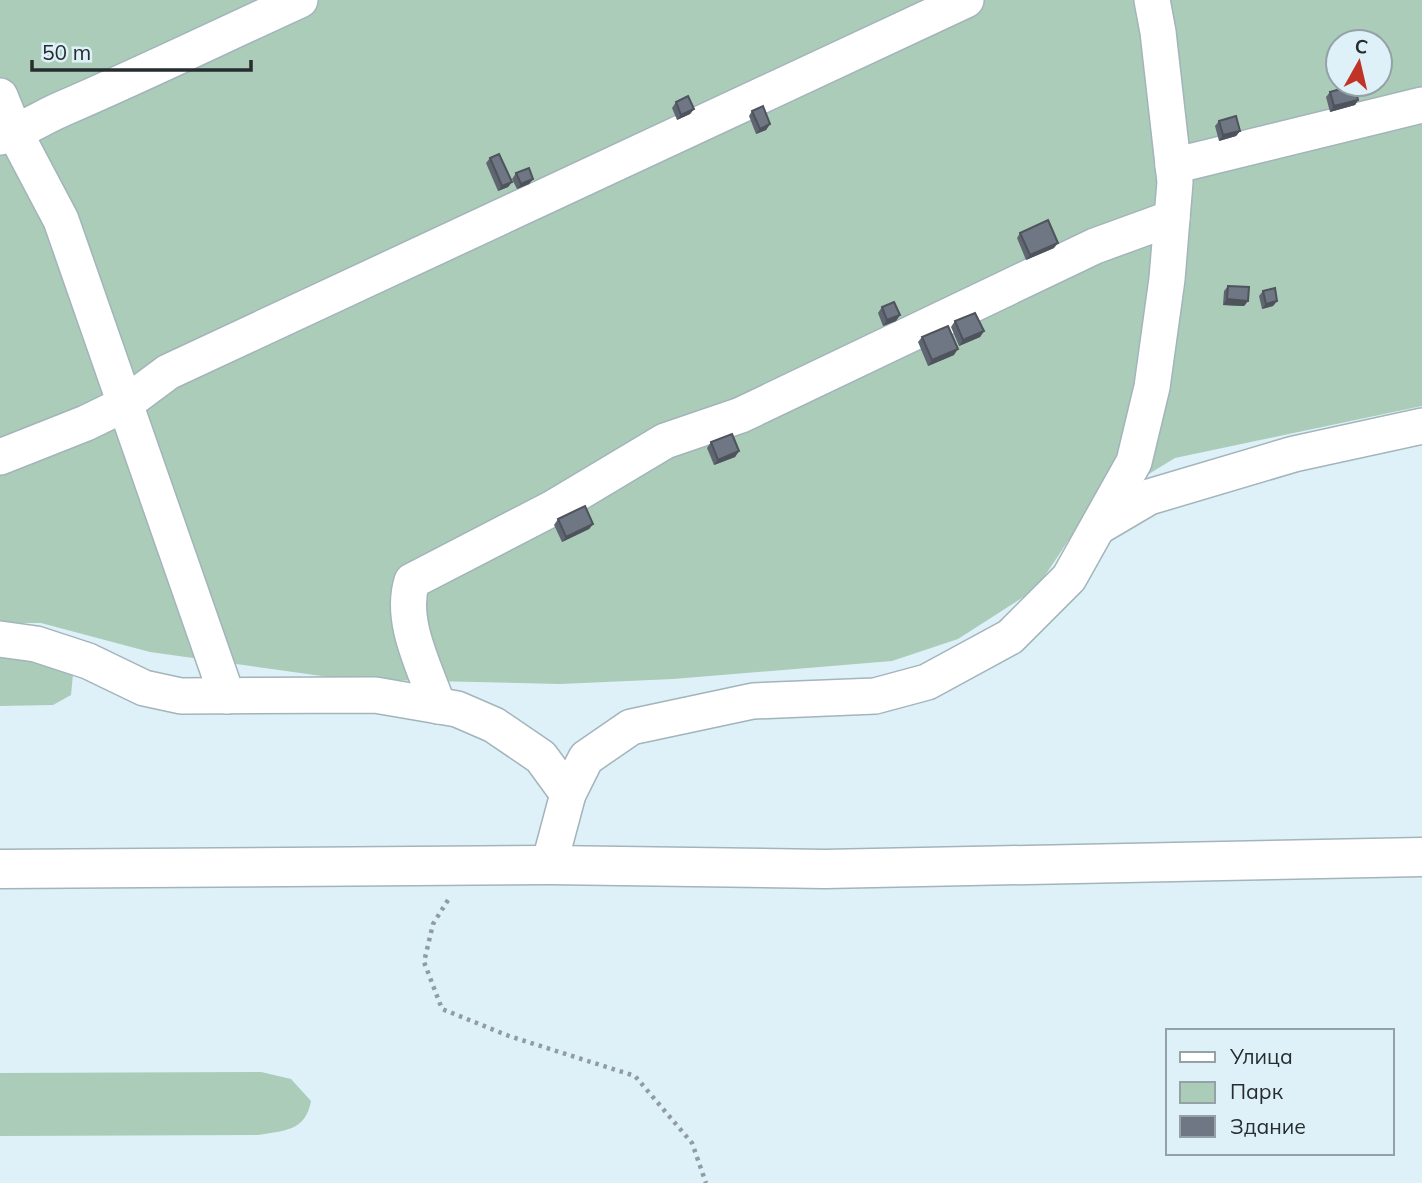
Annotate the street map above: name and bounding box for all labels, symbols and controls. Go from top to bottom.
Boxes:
scale bar [32,28,250,72]
north arrow [1324,28,1394,98]
text: С [1353,33,1369,59]
text: 50 m [42,39,91,65]
legend [1166,1029,1394,1155]
text: Улица [1229,1043,1293,1069]
text: Парк [1230,1078,1284,1104]
text: Здание [1230,1113,1306,1139]

